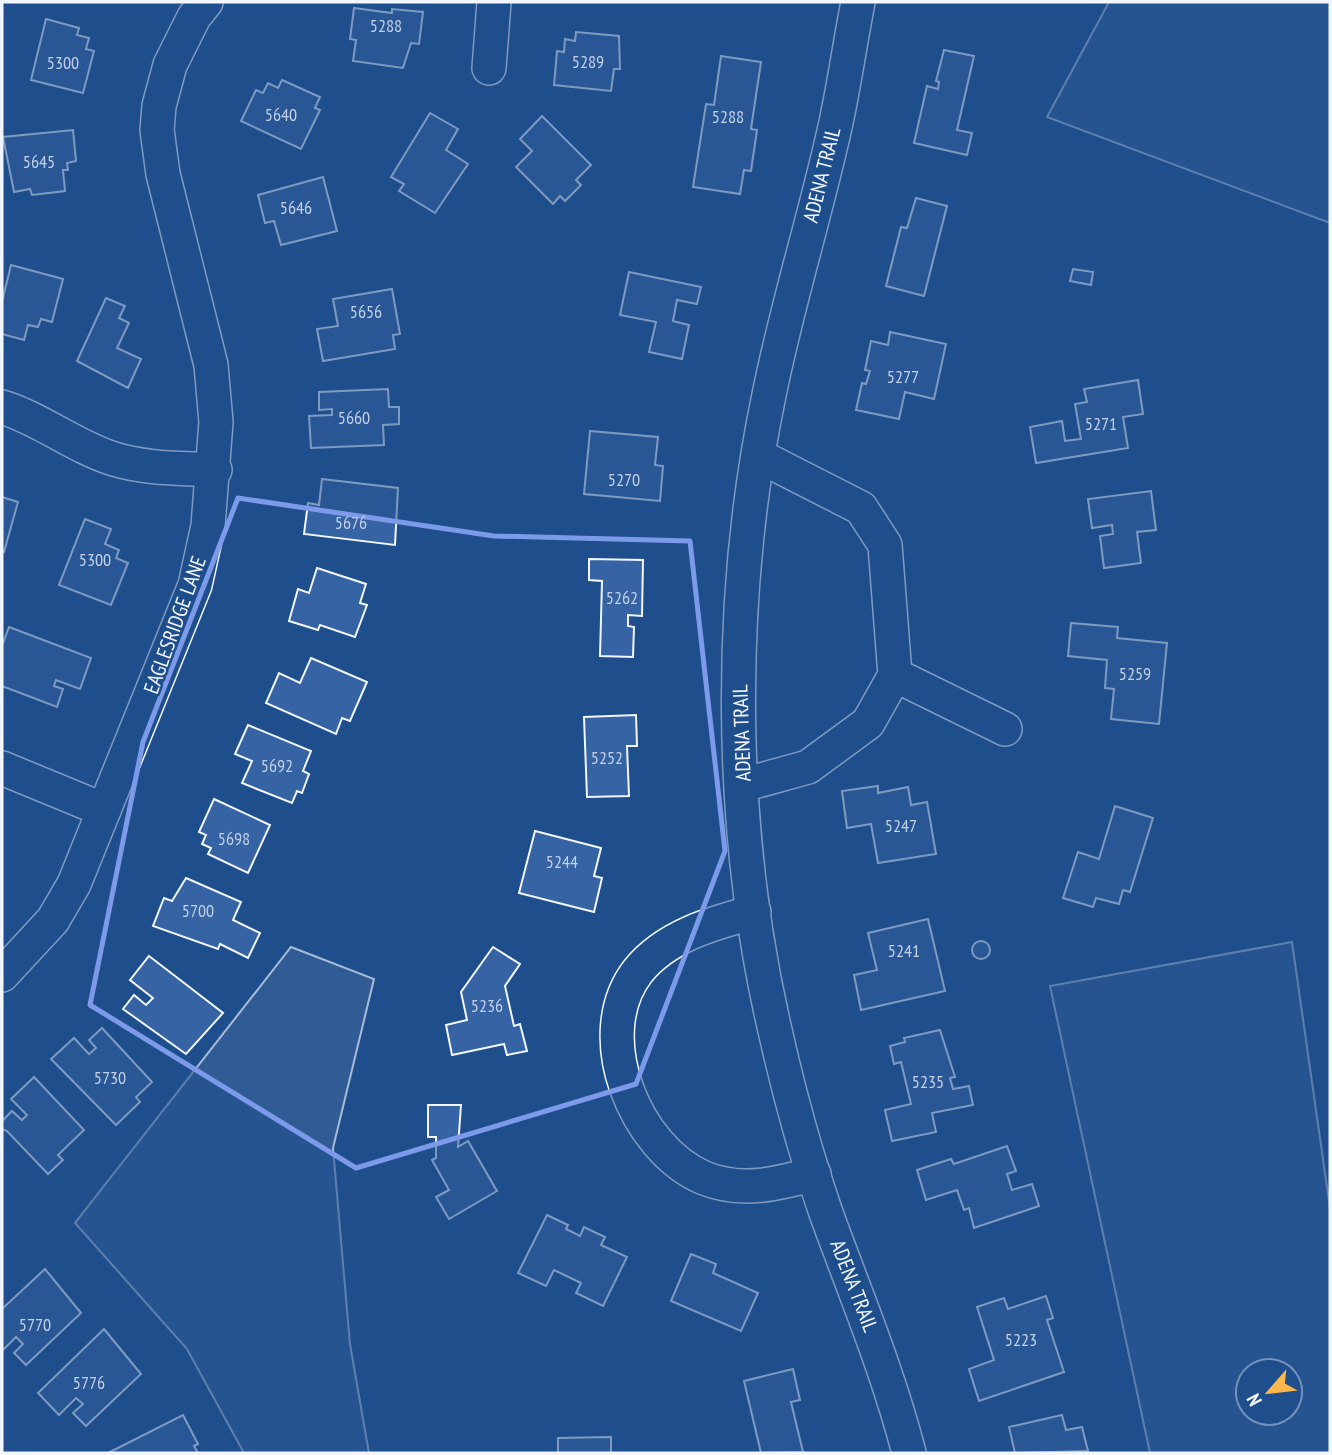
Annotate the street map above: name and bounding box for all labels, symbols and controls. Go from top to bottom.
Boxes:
house number: 5288 [370,14,402,37]
house number: 5289 [572,50,604,73]
house number: 5300 [47,51,79,74]
house number: 5640 [265,103,297,126]
house number: 5288 [712,105,744,128]
street label: ADENA TRAIL [797,124,846,225]
house number: 5645 [23,150,55,173]
house number: 5646 [280,196,312,219]
house number: 5656 [350,300,382,323]
house number: 5277 [887,365,919,388]
house number: 5660 [338,406,370,429]
house number: 5271 [1085,412,1117,435]
house number: 5270 [608,468,640,491]
house number: 5676 [335,511,367,534]
house number: 5300 [79,548,111,571]
street label: EAGLESRIDGE LANE [137,552,212,697]
house number: 5262 [606,586,638,609]
house number: 5259 [1119,662,1151,685]
street label: ADENA TRAIL [726,684,757,782]
house number: 5252 [591,746,623,769]
house number: 5692 [261,754,293,777]
house number: 5247 [885,814,917,837]
house number: 5698 [218,827,250,850]
house number: 5244 [546,850,578,873]
house number: 5700 [182,899,214,922]
house number: 5241 [888,939,920,962]
house number: 5236 [471,994,503,1017]
house number: 5730 [94,1066,126,1089]
house number: 5235 [912,1070,944,1093]
street label: ADENA TRAIL [824,1236,885,1336]
house number: 5770 [19,1313,51,1336]
house number: 5223 [1005,1328,1037,1351]
north arrow [1234,1357,1304,1427]
house number: 5776 [73,1371,105,1394]
text: N [1241,1390,1267,1410]

